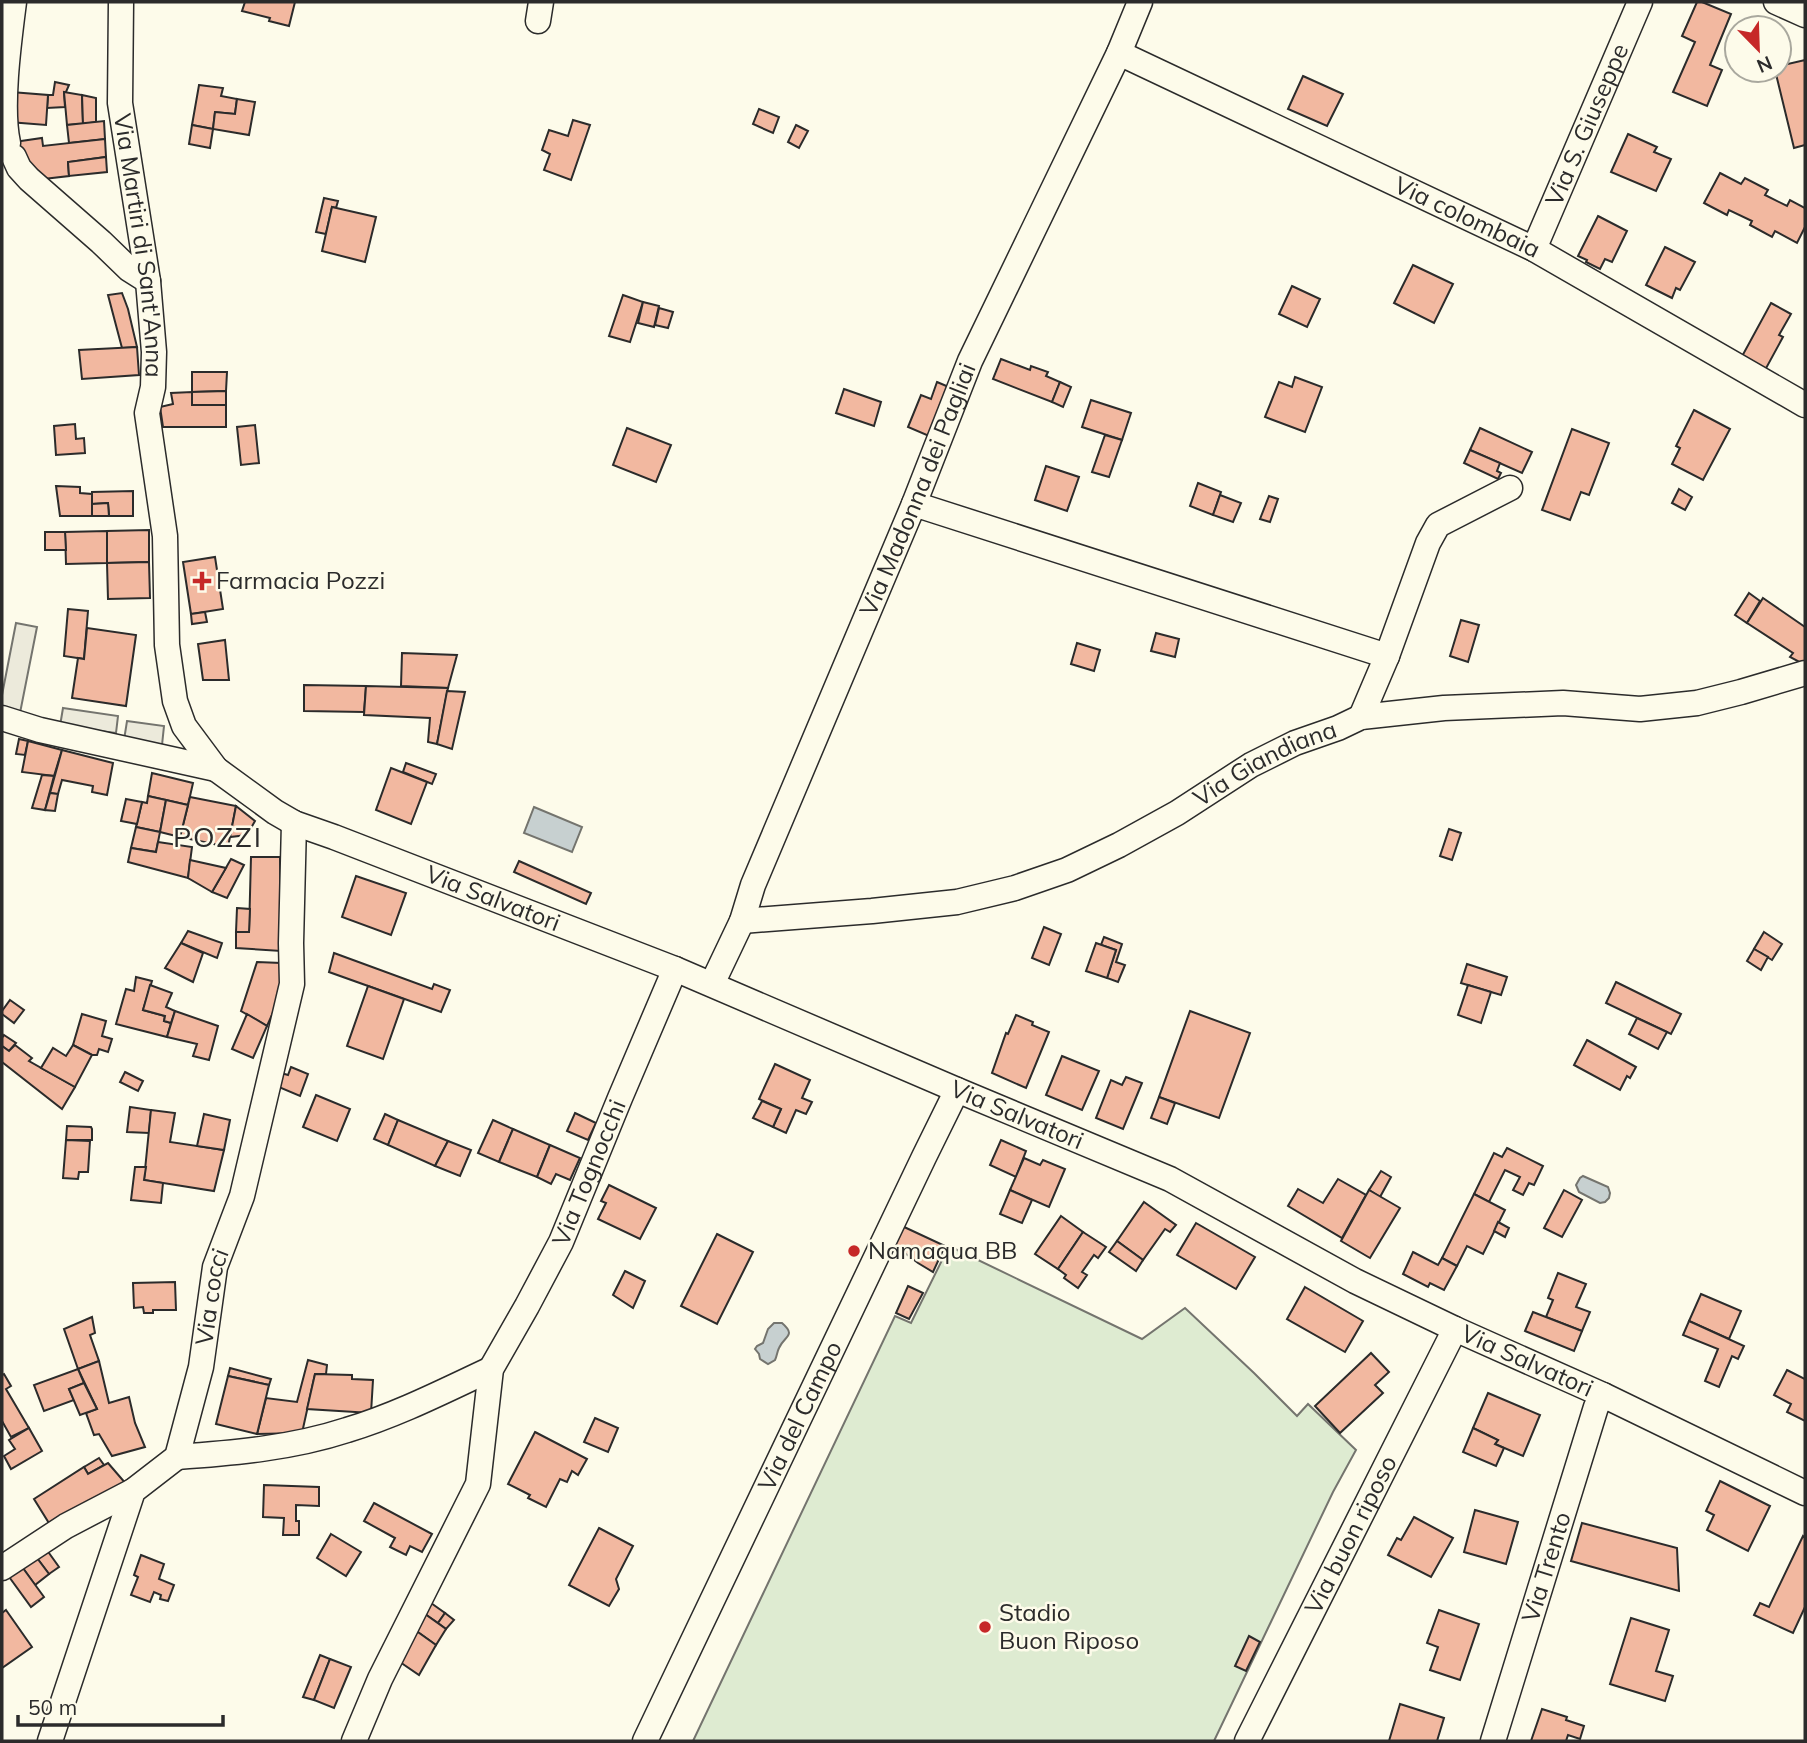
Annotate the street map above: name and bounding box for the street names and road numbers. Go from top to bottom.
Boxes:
street label: Via S. Giuseppe [1538,39,1634,210]
street label: Via Martiri di Sant'Anna [108,111,170,378]
street label: Via colombaia [1390,169,1545,264]
street label: Via Madonna dei Pagliai [853,359,982,620]
street label: Via Giandiana [1187,714,1340,812]
street label: Via Salvatori [422,858,565,937]
street label: Via Salvatori [946,1073,1088,1155]
street label: Via Tognocchi [545,1095,632,1250]
street label: Via cocci [188,1244,235,1347]
street label: Via Salvatori [1457,1318,1598,1403]
street label: Via del Campo [751,1336,848,1495]
street label: Via buon riposo [1298,1450,1403,1619]
street label: Via Trento [1515,1508,1577,1625]

